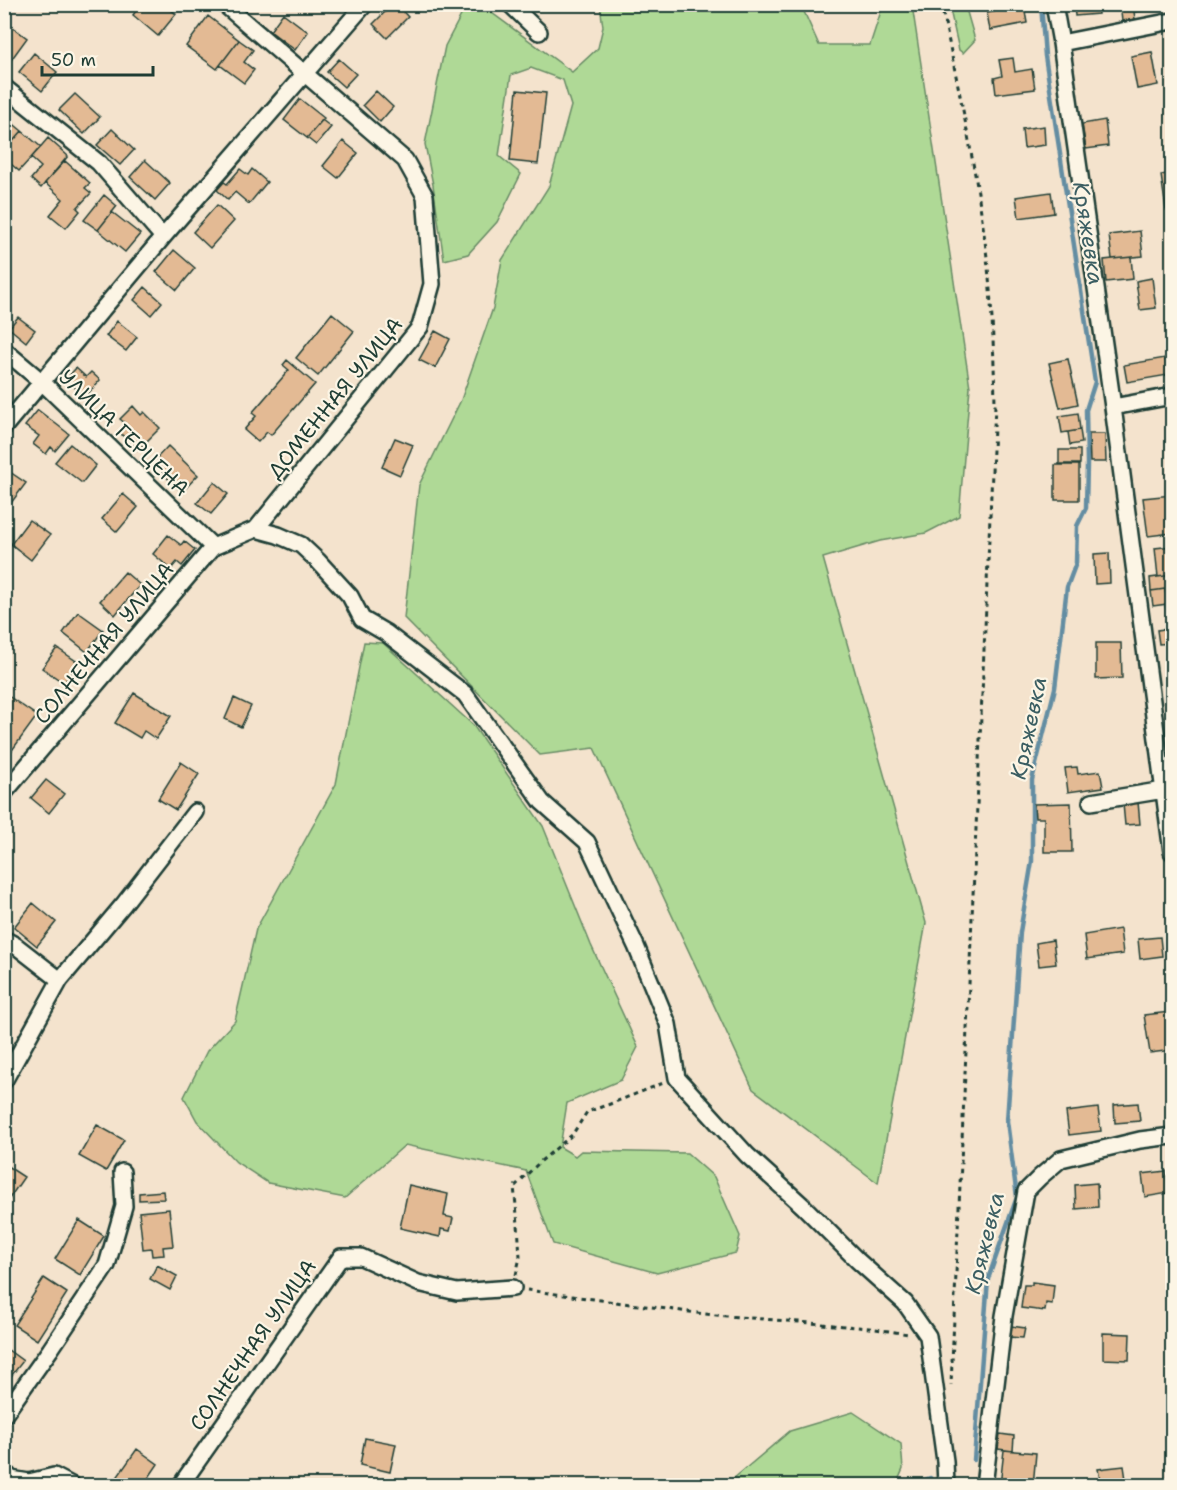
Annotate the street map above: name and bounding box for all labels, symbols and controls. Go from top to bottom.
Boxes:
scale bar [42,39,153,77]
text: 50 m [51,48,96,72]
water label: Кряжевка [1066,179,1111,287]
street label: ДОМЕННАЯ УЛИЦА [261,311,409,485]
street label: УЛИЦА ГЕРЦЕНА [53,363,195,503]
street label: СОЛНЕЧНАЯ УЛИЦА [28,556,180,730]
water label: Кряжевка [1003,674,1054,782]
water label: Кряжевка [958,1189,1011,1297]
street label: СОЛНЕЧНАЯ УЛИЦА [183,1254,323,1436]

